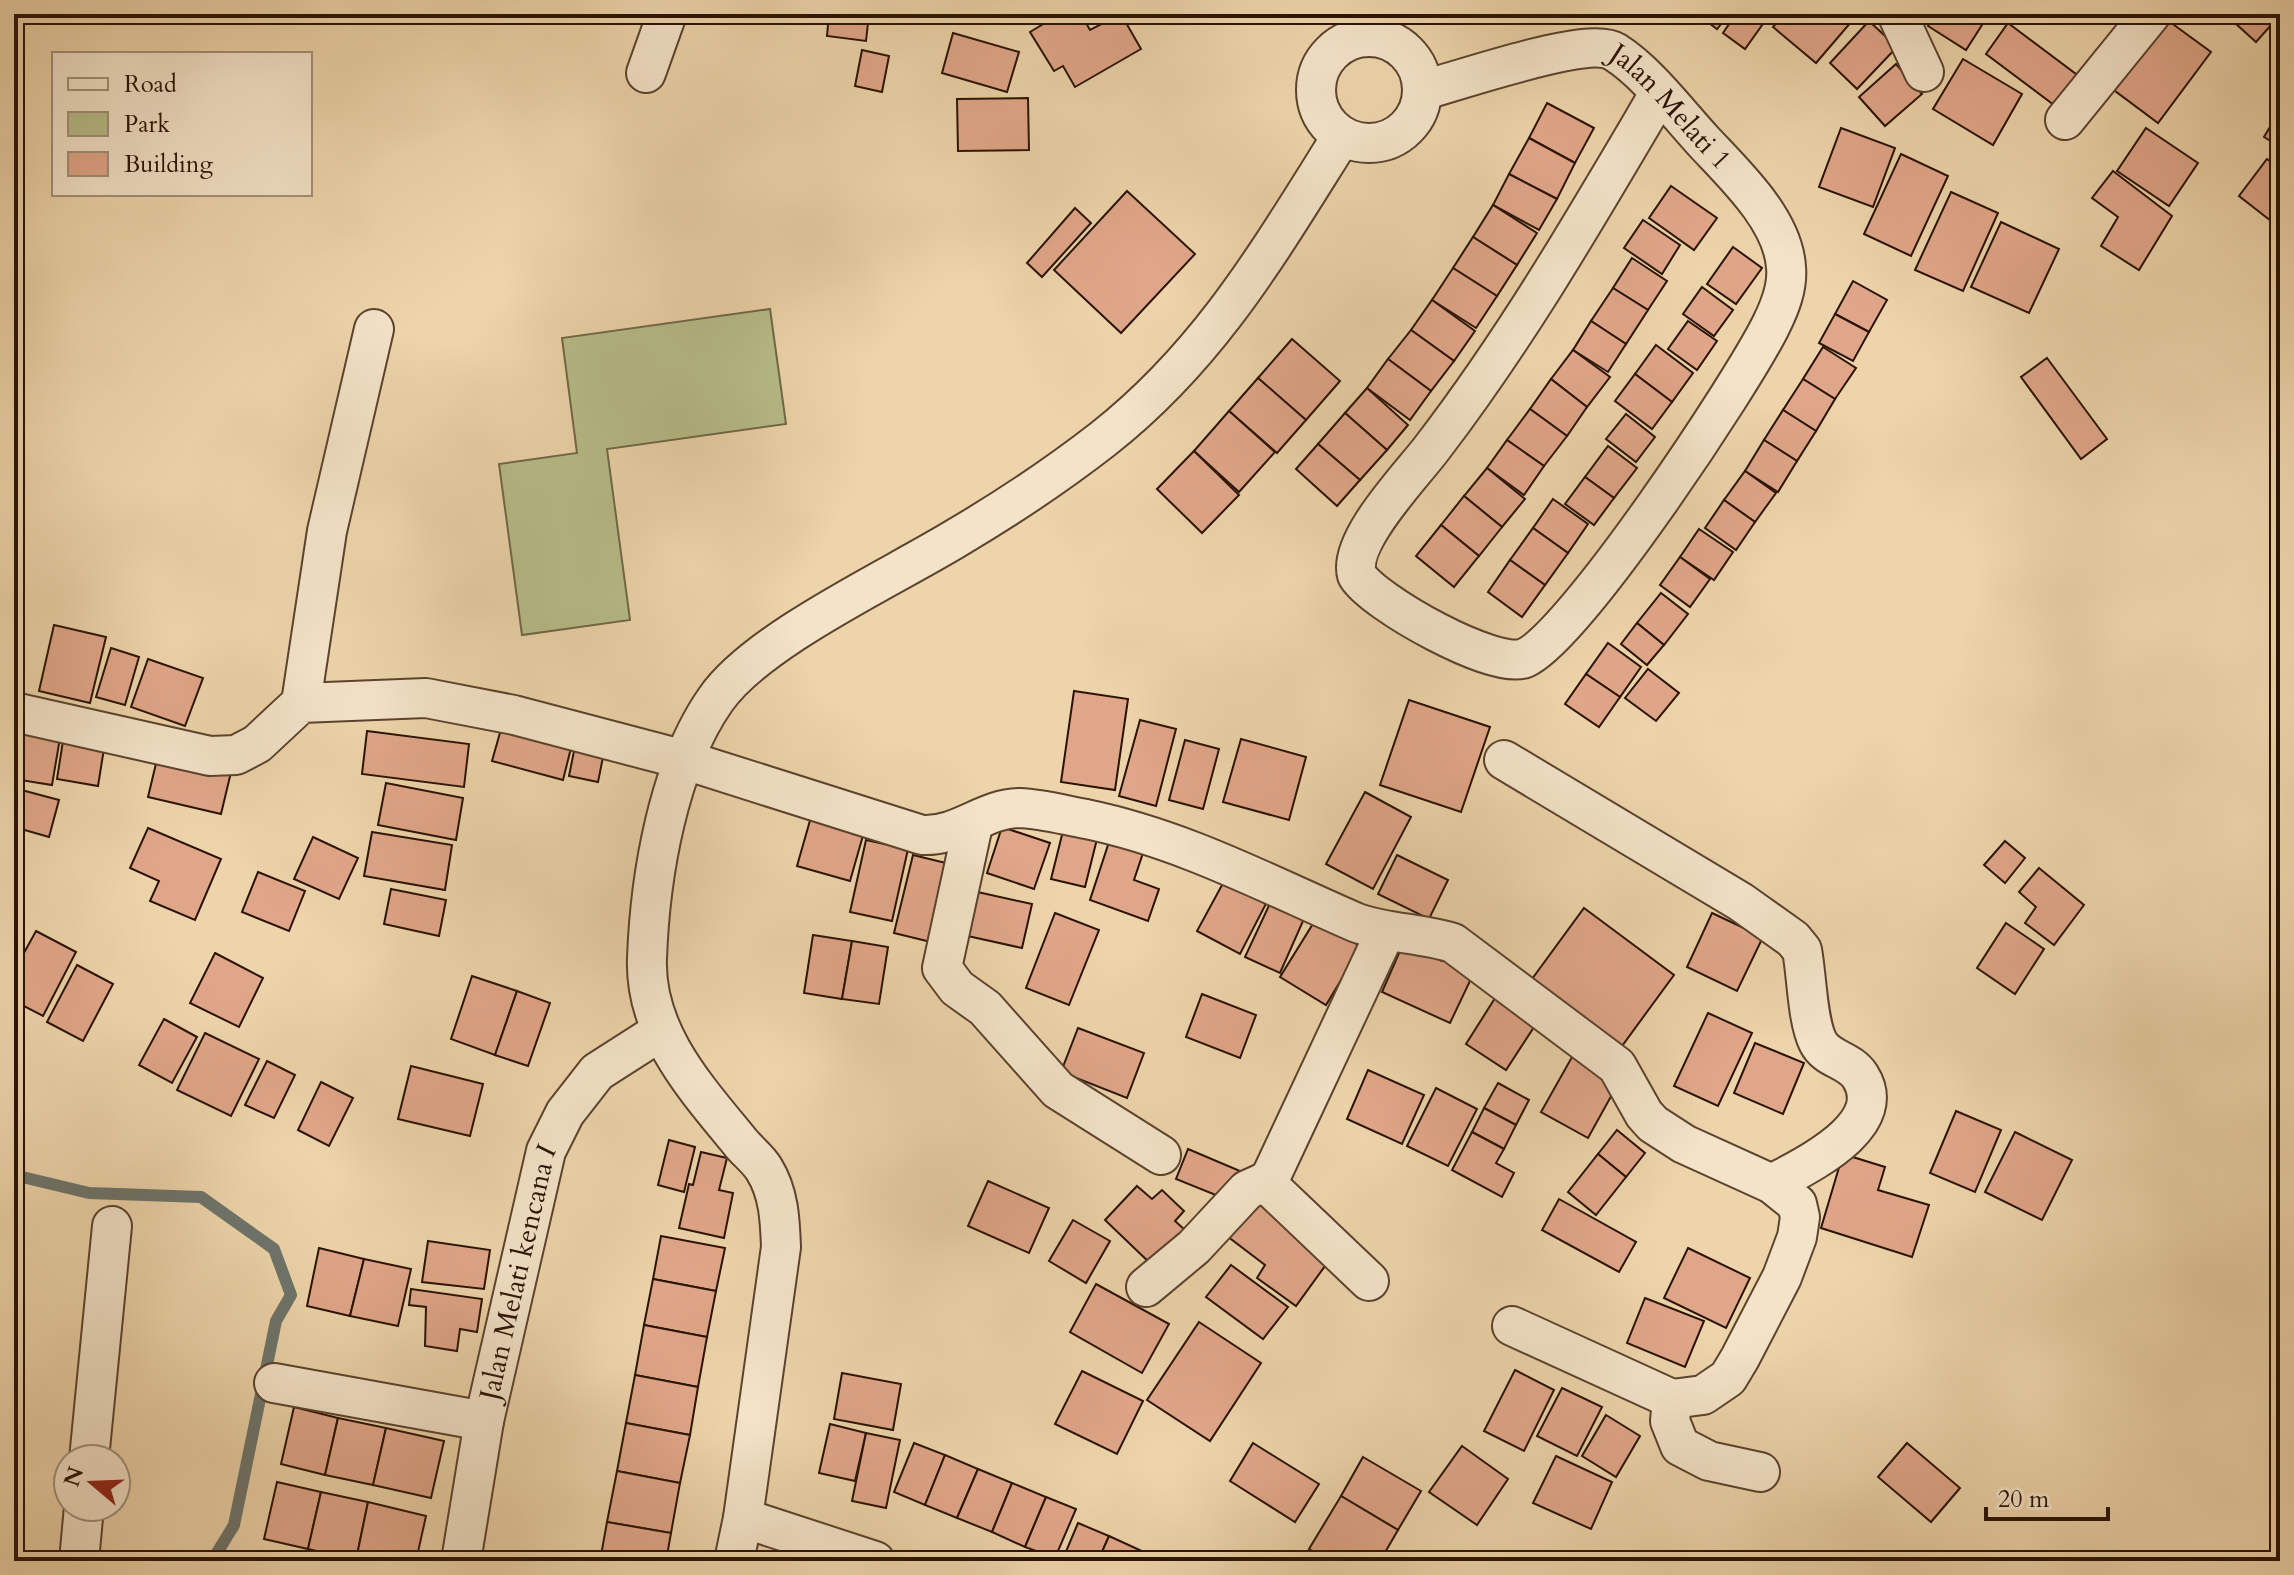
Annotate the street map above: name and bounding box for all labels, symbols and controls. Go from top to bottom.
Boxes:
street label: Jalan Melati 1 [1599,32,1740,178]
legend [52,52,312,196]
text: Road [124,68,177,101]
text: Park [124,108,170,141]
text: Building [124,148,214,181]
street label: Jalan Melati kencana I [469,1138,565,1408]
north arrow [52,1443,132,1523]
text: N [57,1463,91,1491]
scale bar [1986,1471,2108,1521]
text: 20 m [1998,1483,2050,1516]

